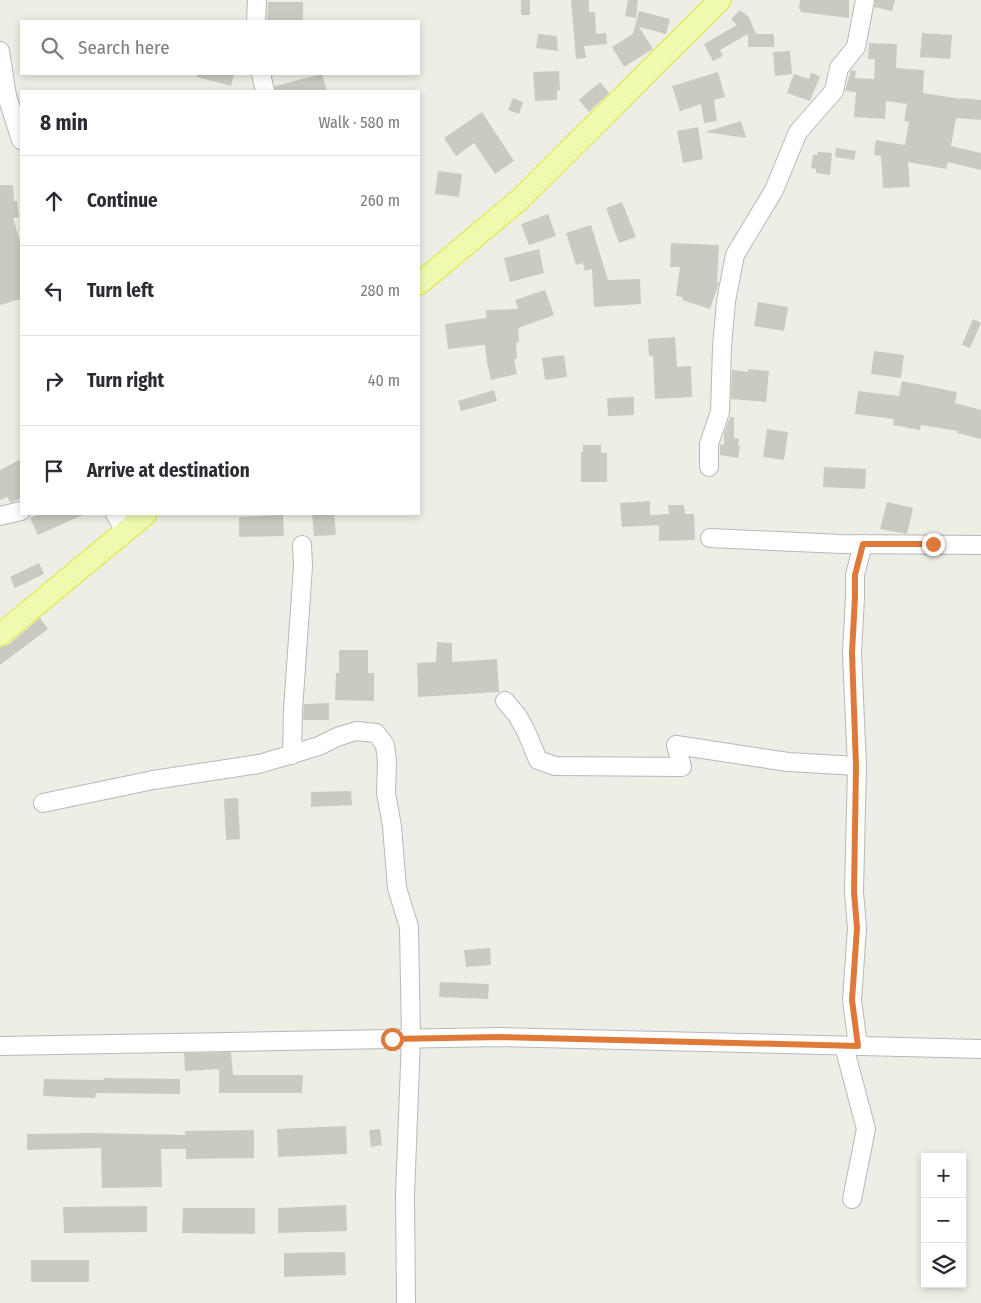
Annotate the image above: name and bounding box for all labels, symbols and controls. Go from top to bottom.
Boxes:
search box [20,20,420,75]
icon: search [38,34,66,62]
text: Search here [78,36,170,59]
text: 8 min [40,110,88,136]
text: Walk · 580 m [318,113,400,132]
icon: ahead [40,187,68,215]
text: Continue [87,189,158,212]
text: 260 m [361,191,400,210]
icon: left [40,277,68,305]
text: Turn left [87,279,154,302]
text: 280 m [361,281,400,300]
icon: right [40,367,68,395]
text: Turn right [87,369,164,392]
text: 40 m [368,371,400,390]
icon: arrive [40,457,68,485]
text: Arrive at destination [87,459,250,482]
route end [922,533,945,556]
route start [381,1028,404,1051]
map controls [921,1153,966,1288]
button: + [921,1153,966,1198]
button: − [921,1198,966,1243]
button: layers [921,1243,966,1288]

